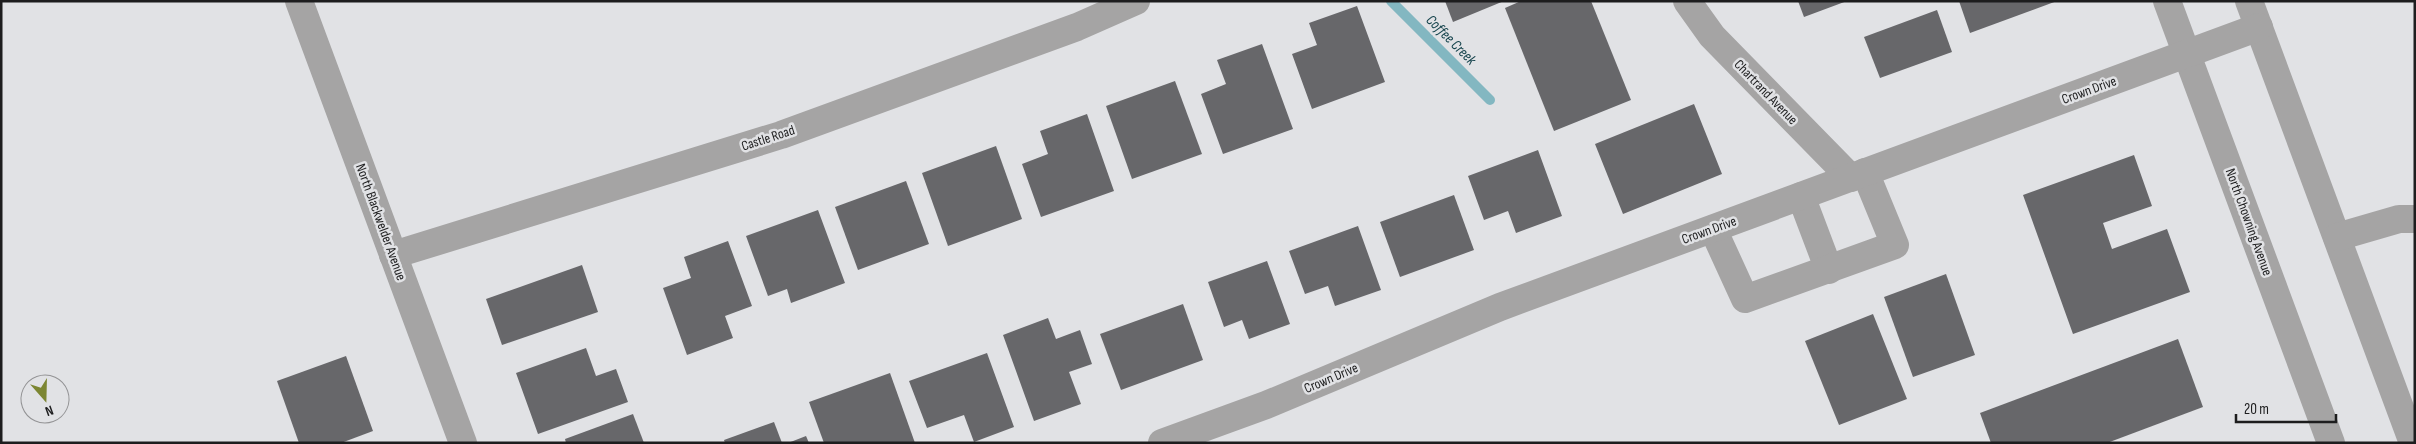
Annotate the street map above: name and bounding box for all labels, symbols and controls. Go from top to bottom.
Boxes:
water label: Coffee Creek [1422,11,1481,70]
street label: Chartrand Avenue [1731,56,1801,128]
street label: Crown Drive [2059,72,2119,108]
street label: Castle Road [739,121,797,155]
street label: North Blackwelder Avenue [352,161,410,283]
street label: North Chowning Avenue [2222,166,2276,278]
street label: Crown Drive [1679,212,1739,248]
street label: Crown Drive [1302,359,1360,397]
north arrow [20,374,70,424]
scale bar [2236,392,2336,424]
text: 20 m [2244,400,2269,419]
text: N [43,401,56,420]

